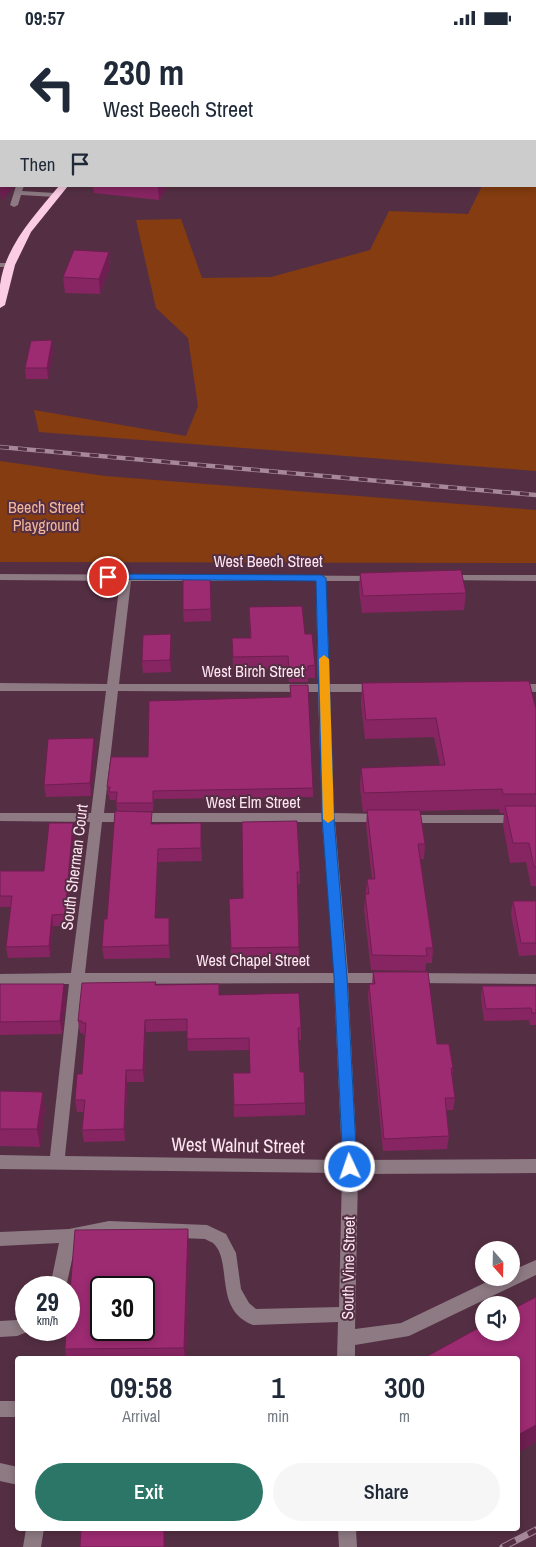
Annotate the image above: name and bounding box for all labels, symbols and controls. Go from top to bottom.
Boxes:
text: 09:57 [25,5,65,31]
text: 230 m [103,49,184,96]
icon: left [20,55,85,120]
text: West Beech Street [103,94,253,124]
icon: arrive [66,150,94,178]
text: Then [20,151,56,177]
park label: Beech Street Playground [8,496,84,536]
street label: West Beech Street [213,550,323,572]
pin [87,556,129,598]
icon: arrive [94,563,122,591]
street label: West Birch Street [202,660,305,682]
street label: West Elm Street [206,791,301,813]
street label: South Sherman Court [55,802,93,931]
street label: West Chapel Street [196,949,310,971]
street label: West Walnut Street [171,1131,306,1159]
position arrow [323,1140,375,1192]
street label: South Vine Street [336,1216,360,1320]
north arrow [475,1241,520,1286]
map controls [475,1241,520,1341]
speed limit sign: 30 [90,1276,155,1341]
text: 29 [36,1285,59,1319]
button: sound [475,1296,520,1341]
text: km/h [37,1313,58,1329]
text: 09:58 [110,1367,172,1407]
text: 1 [271,1367,285,1407]
text: 300 [384,1367,425,1407]
text: Arrival [122,1405,160,1427]
text: min [267,1405,289,1427]
text: m [399,1405,410,1427]
button: Exit [35,1463,263,1521]
button: Share [273,1463,500,1521]

